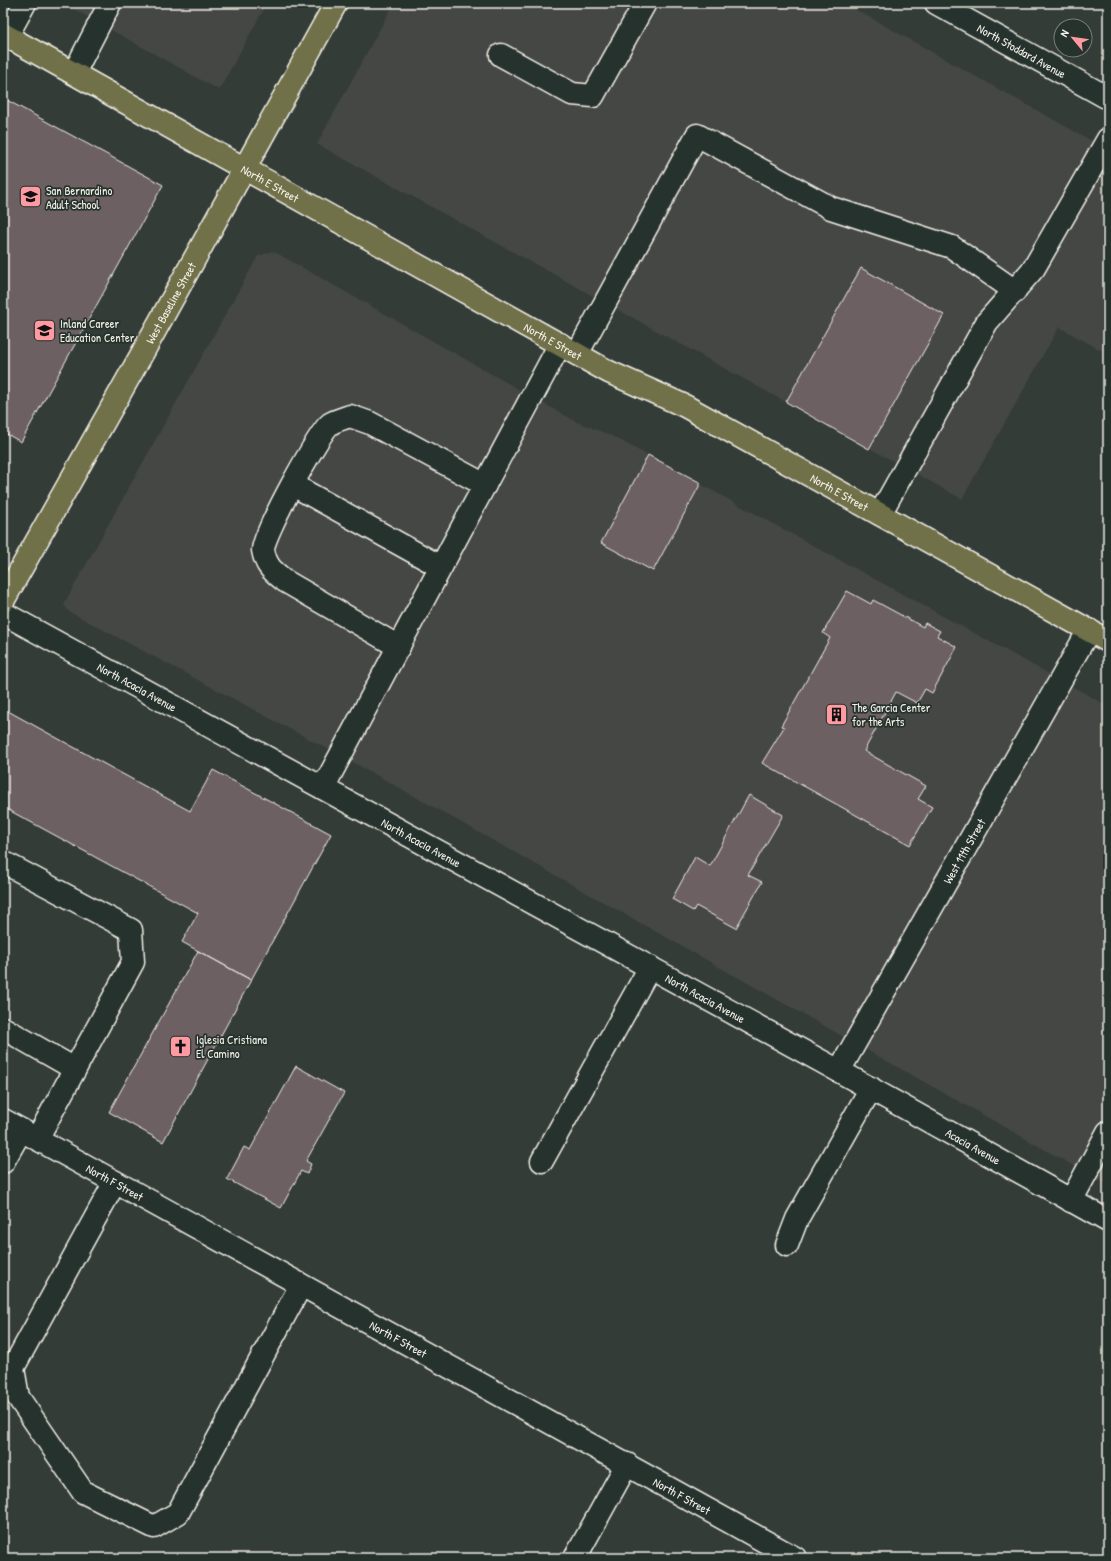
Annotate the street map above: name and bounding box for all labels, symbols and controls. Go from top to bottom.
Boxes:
north arrow [1053,18,1093,58]
street label: North Stoddard Avenue [975,20,1069,80]
street label: North E Street [238,160,303,206]
place label: San Bernardino Adult School [46,182,112,213]
school or university icon: San Bernardino Adult School [17,184,43,210]
street label: West Baseline Street [141,258,200,347]
place label: Inland Career Education Center [60,315,135,346]
school or university icon: Inland Career Education Center [31,317,57,343]
street label: North E Street [521,318,586,364]
street label: North E Street [808,469,872,515]
street label: North Acacia Avenue [94,658,180,715]
place label: The Garcia Center for the Arts [852,699,931,730]
building icon: The Garcia Center for the Arts [823,701,849,727]
street label: North Acacia Avenue [378,813,464,871]
street label: West 11th Street [939,814,989,887]
street label: North Acacia Avenue [663,969,749,1027]
place label: Iglesia Cristiana El Camino [196,1031,267,1062]
church icon: Iglesia Cristiana El Camino [167,1033,193,1059]
street label: Acacia Avenue [943,1124,1004,1168]
street label: North F Street [83,1159,147,1205]
street label: North F Street [367,1316,431,1362]
street label: North F Street [650,1473,715,1519]

